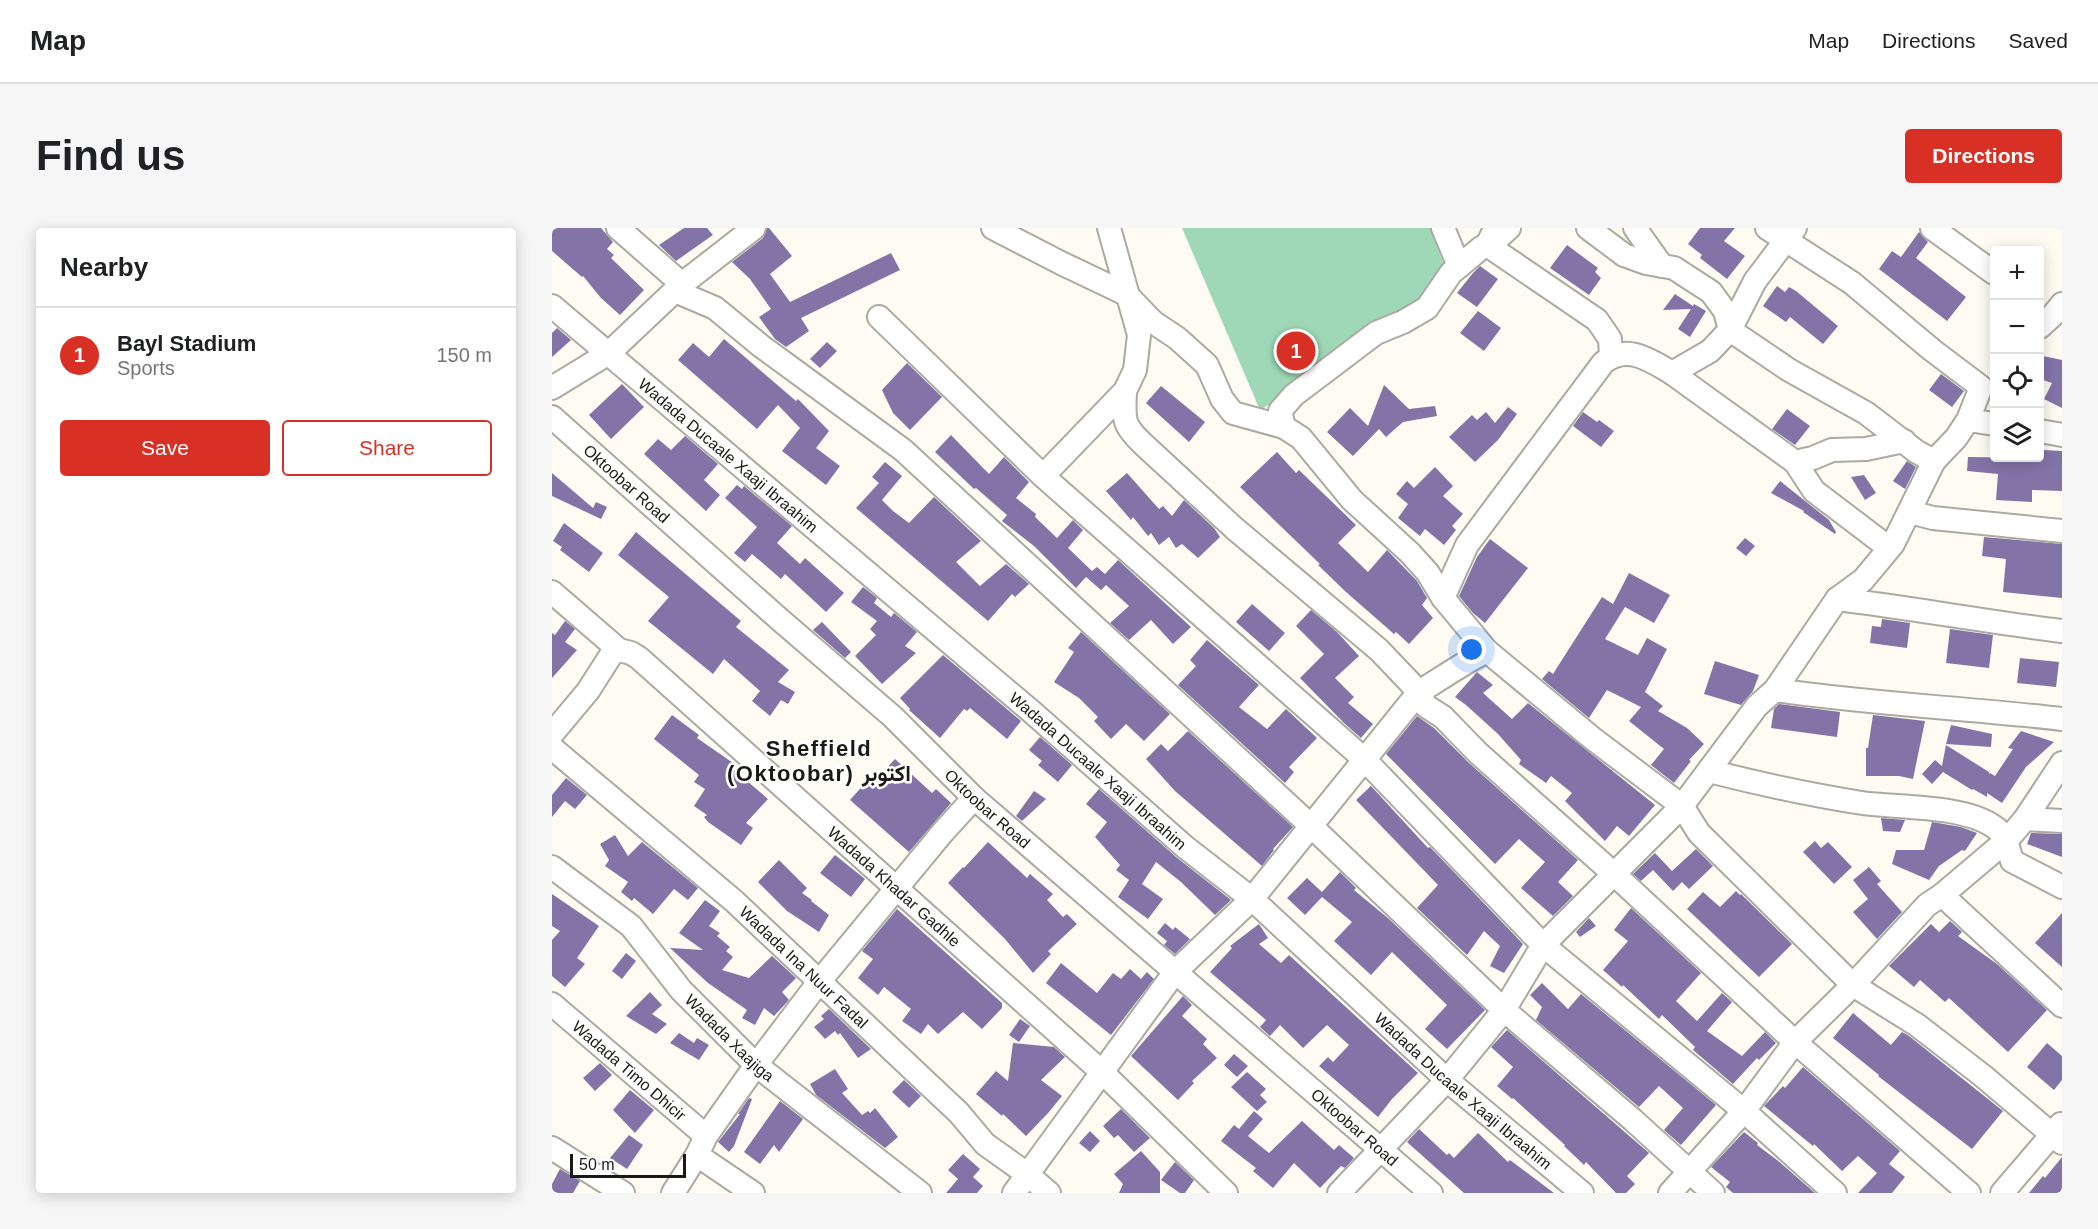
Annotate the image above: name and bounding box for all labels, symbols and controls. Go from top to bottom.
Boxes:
text: Map [30,25,86,56]
text: Map [1808,29,1849,52]
text: Directions [1882,29,1975,52]
text: Saved [2008,29,2068,52]
button: Directions [1905,129,2062,183]
text: Find us [36,132,185,179]
map controls [1990,246,2044,462]
button: + [1990,246,2044,300]
text: Nearby [60,252,148,282]
button: − [1990,300,2044,354]
pin: 1 [1276,328,1316,374]
text: Bayl Stadium [117,331,256,356]
text: 1 [74,344,85,366]
text: 150 m [436,344,492,366]
button: locate [1990,354,2044,408]
text: Sports [117,357,175,379]
street label: Wadada Ducaale Xaaji Ibraahim [635,375,821,536]
button: layers [1990,408,2044,462]
button: Save [60,420,270,476]
button: Share [282,420,492,476]
street label: Oktoobar Road [581,441,673,526]
your location [1457,635,1486,664]
street label: Wadada Ducaale Xaaji Ibraahim [1006,689,1190,853]
district label: Sheffield (Oktoobar) اكتوبر [727,736,911,787]
street label: Oktoobar Road [942,766,1034,851]
street label: Wadada Khadar Gadhle [825,823,964,950]
street label: Wadada Ina Nuur Fadal [737,903,872,1031]
street label: Wadada Xaajiga [682,991,778,1084]
street label: Wadada Ducaale Xaaji Ibraahim [1372,1009,1555,1172]
street label: Wadada Timo Dhicir [569,1017,690,1124]
street label: Oktoobar Road [1308,1085,1401,1169]
scale bar [570,1151,686,1178]
text: 50 m [579,1156,615,1173]

